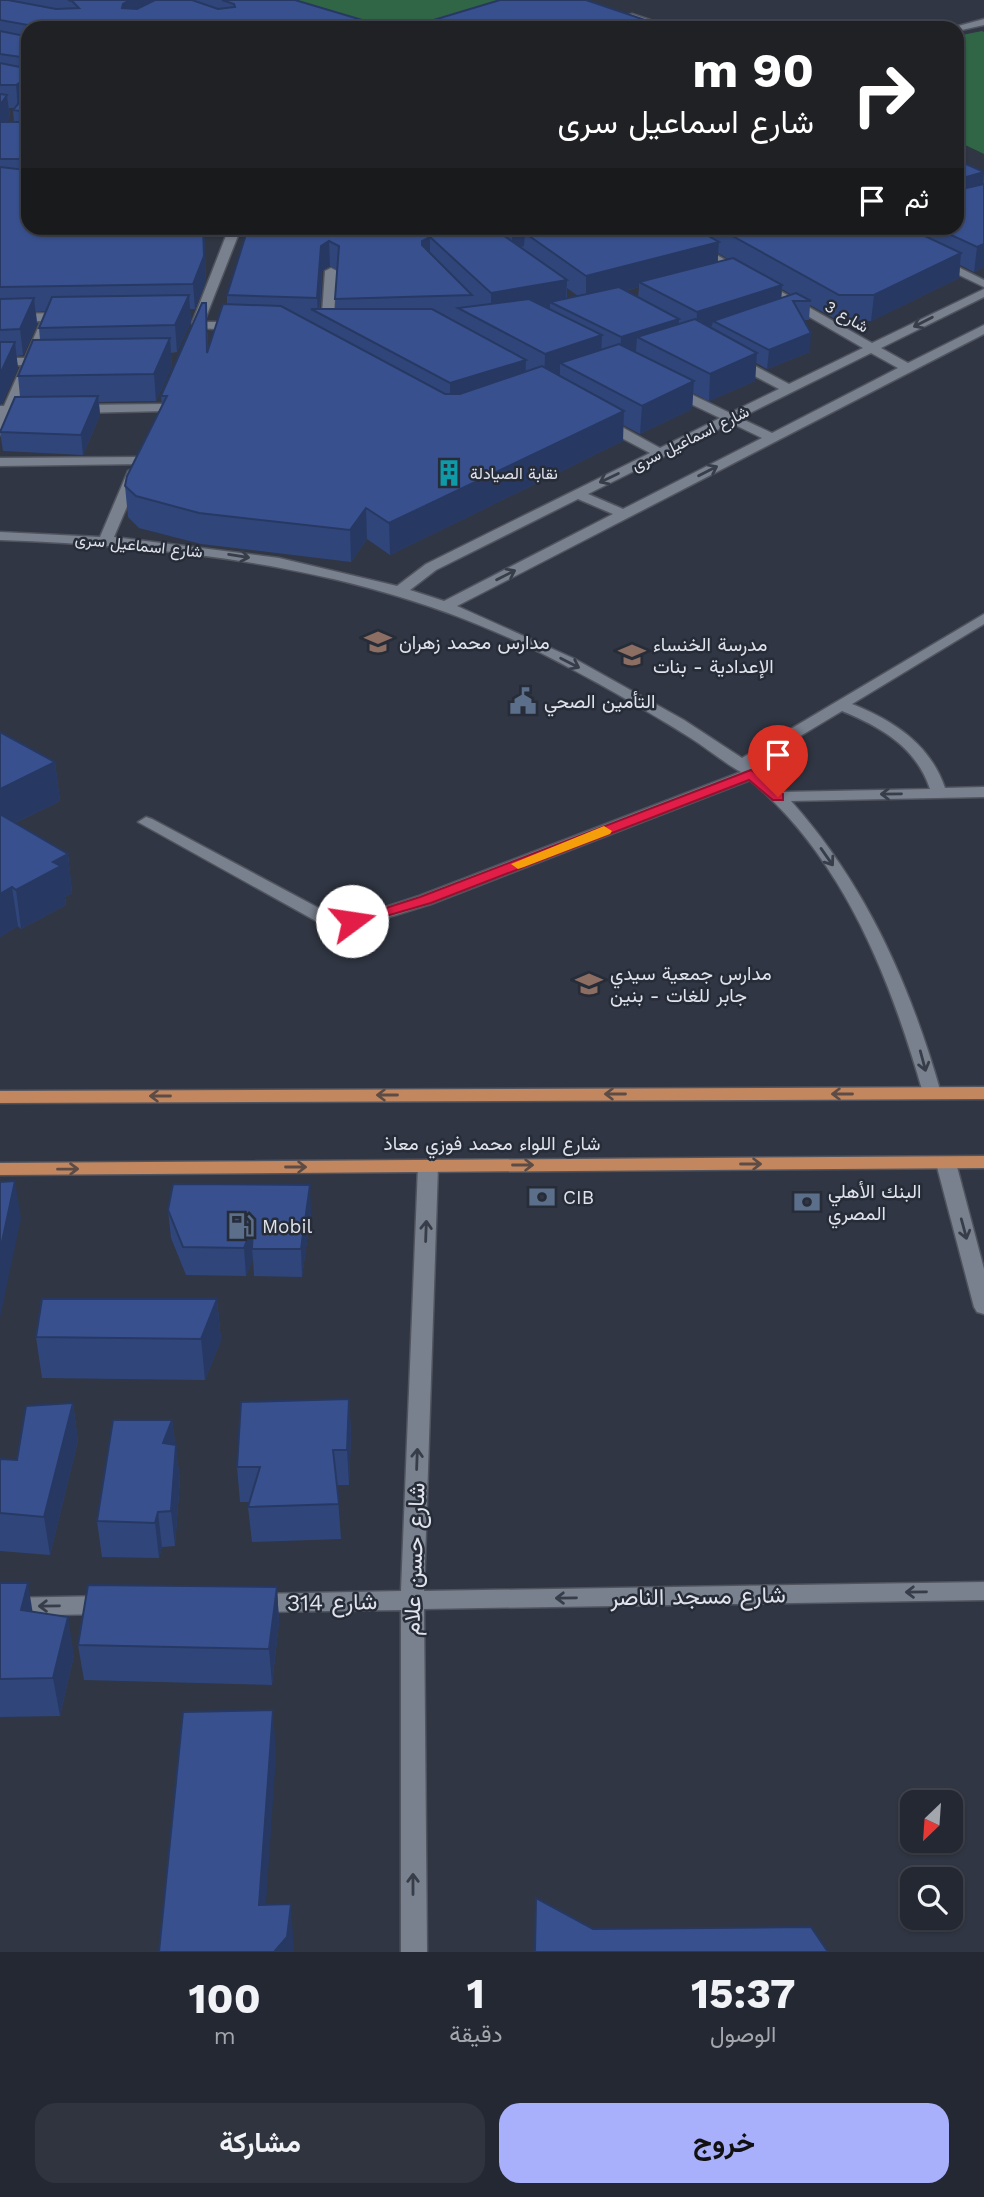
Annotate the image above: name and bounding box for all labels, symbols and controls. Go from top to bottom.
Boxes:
text: 90 m [692,41,814,99]
icon: right [838,49,929,140]
text: شارع اسماعيل سرى [557,103,814,141]
icon: arrive [853,182,891,220]
text: ثم [905,184,929,214]
street label: شارع 3 [821,296,872,338]
one-way arrow [913,316,934,330]
street label: شارع اسماعيل سرى [628,402,753,477]
building icon: نقابة الصيادلة [434,458,464,488]
one-way arrow [697,463,718,477]
place label: نقابة الصيادلة [470,464,558,483]
one-way arrow [599,471,620,485]
street label: شارع اسماعيل سرى [74,529,204,564]
one-way arrow [227,550,249,563]
one-way arrow [495,567,515,581]
school or university icon: مدارس محمد زهران [363,627,393,657]
place label: مدارس محمد زهران [399,631,550,654]
place label: مدرسة الخنساء الإعدادية - بنات [653,633,774,679]
school or university icon: مدرسة الخنساء الإعدادية - بنات [617,640,647,670]
one-way arrow [559,656,580,670]
public building icon: التأمين الصحي [508,686,538,716]
place label: التأمين الصحي [544,690,655,717]
pin [748,725,808,797]
icon: arrive [759,736,797,774]
one-way arrow [880,787,903,801]
one-way arrow [820,847,834,866]
position arrow [315,884,389,958]
place label: مدارس جمعية سيدي جابر للغات - بنين [610,962,772,1007]
school or university icon: مدارس جمعية سيدي جابر للغات - بنين [574,969,604,999]
one-way arrow [918,1050,931,1072]
one-way arrow [604,1087,627,1101]
one-way arrow [831,1087,854,1101]
one-way arrow [376,1088,399,1102]
one-way arrow [149,1089,172,1103]
street label: شارع اللواء محمد فوزي معاذ [384,1132,600,1159]
one-way arrow [739,1157,762,1171]
one-way arrow [511,1158,534,1172]
one-way arrow [284,1160,307,1174]
one-way arrow [56,1162,79,1175]
place label: البنك الأهلي المصري [828,1180,921,1229]
bank icon: CIB [527,1182,557,1212]
place label: CIB [563,1186,594,1209]
bank icon: البنك الأهلي المصري [792,1187,822,1217]
fuel station icon: Mobil [226,1211,256,1241]
place label: Mobil [262,1215,312,1238]
one-way arrow [958,1218,971,1240]
one-way arrow [419,1220,432,1243]
one-way arrow [411,1448,424,1471]
street label: شارع حسن علام [398,1482,433,1636]
street label: شارع مسجد الناصر [609,1581,786,1614]
one-way arrow [905,1585,928,1599]
street label: شارع 314 [287,1588,378,1619]
one-way arrow [555,1591,578,1605]
one-way arrow [38,1599,61,1613]
north arrow [900,1790,962,1853]
map controls [900,1790,963,1930]
button: search [900,1867,963,1930]
one-way arrow [406,1873,420,1896]
text: 1 [467,1969,485,2018]
text: 15:37 [691,1969,796,2018]
text: 100 [189,1974,261,2023]
text: دقيقة [449,2021,502,2048]
text: الوصول [710,2021,776,2048]
text: m [214,2023,236,2050]
button: مشاركة [35,2103,485,2183]
button: خروج [499,2103,949,2183]

